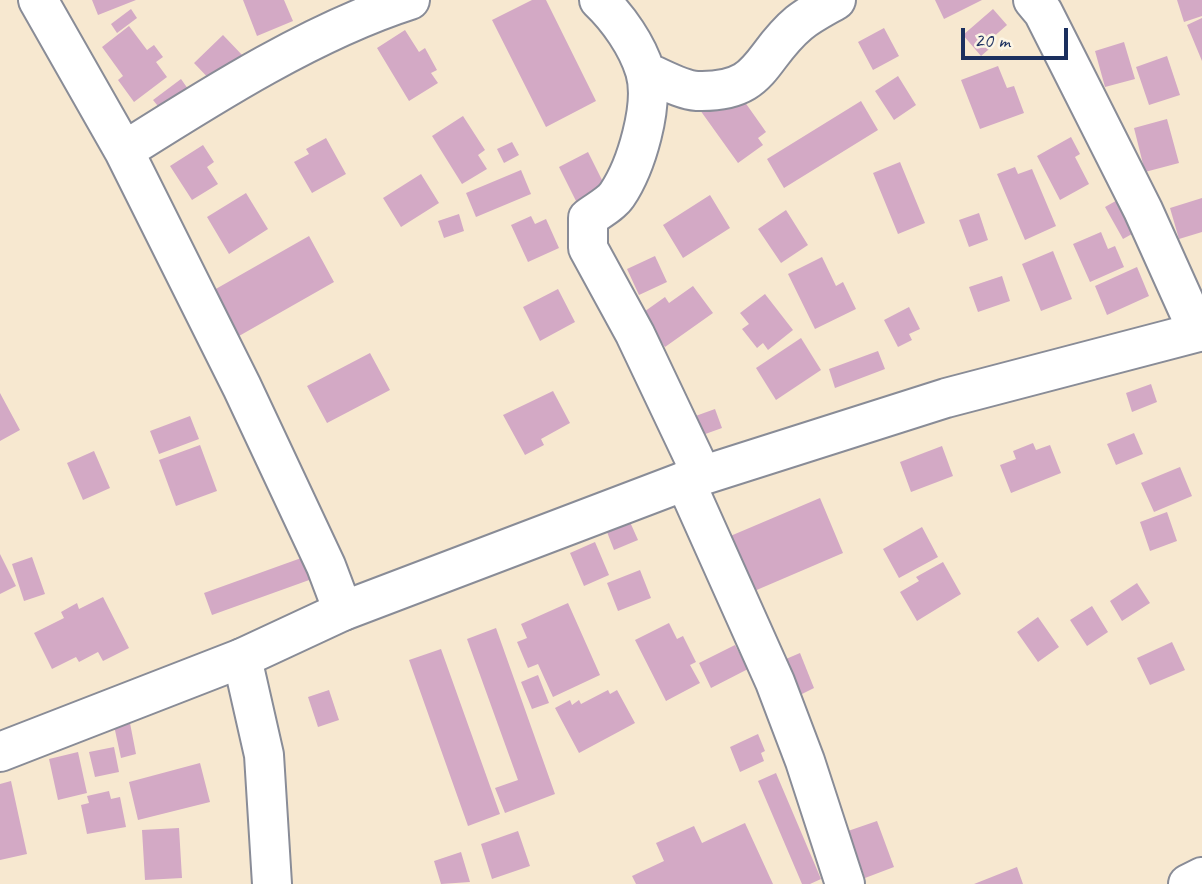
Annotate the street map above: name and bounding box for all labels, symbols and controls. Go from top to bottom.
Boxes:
scale bar [964,14,1071,58]
text: 20 m [974,27,1010,53]

